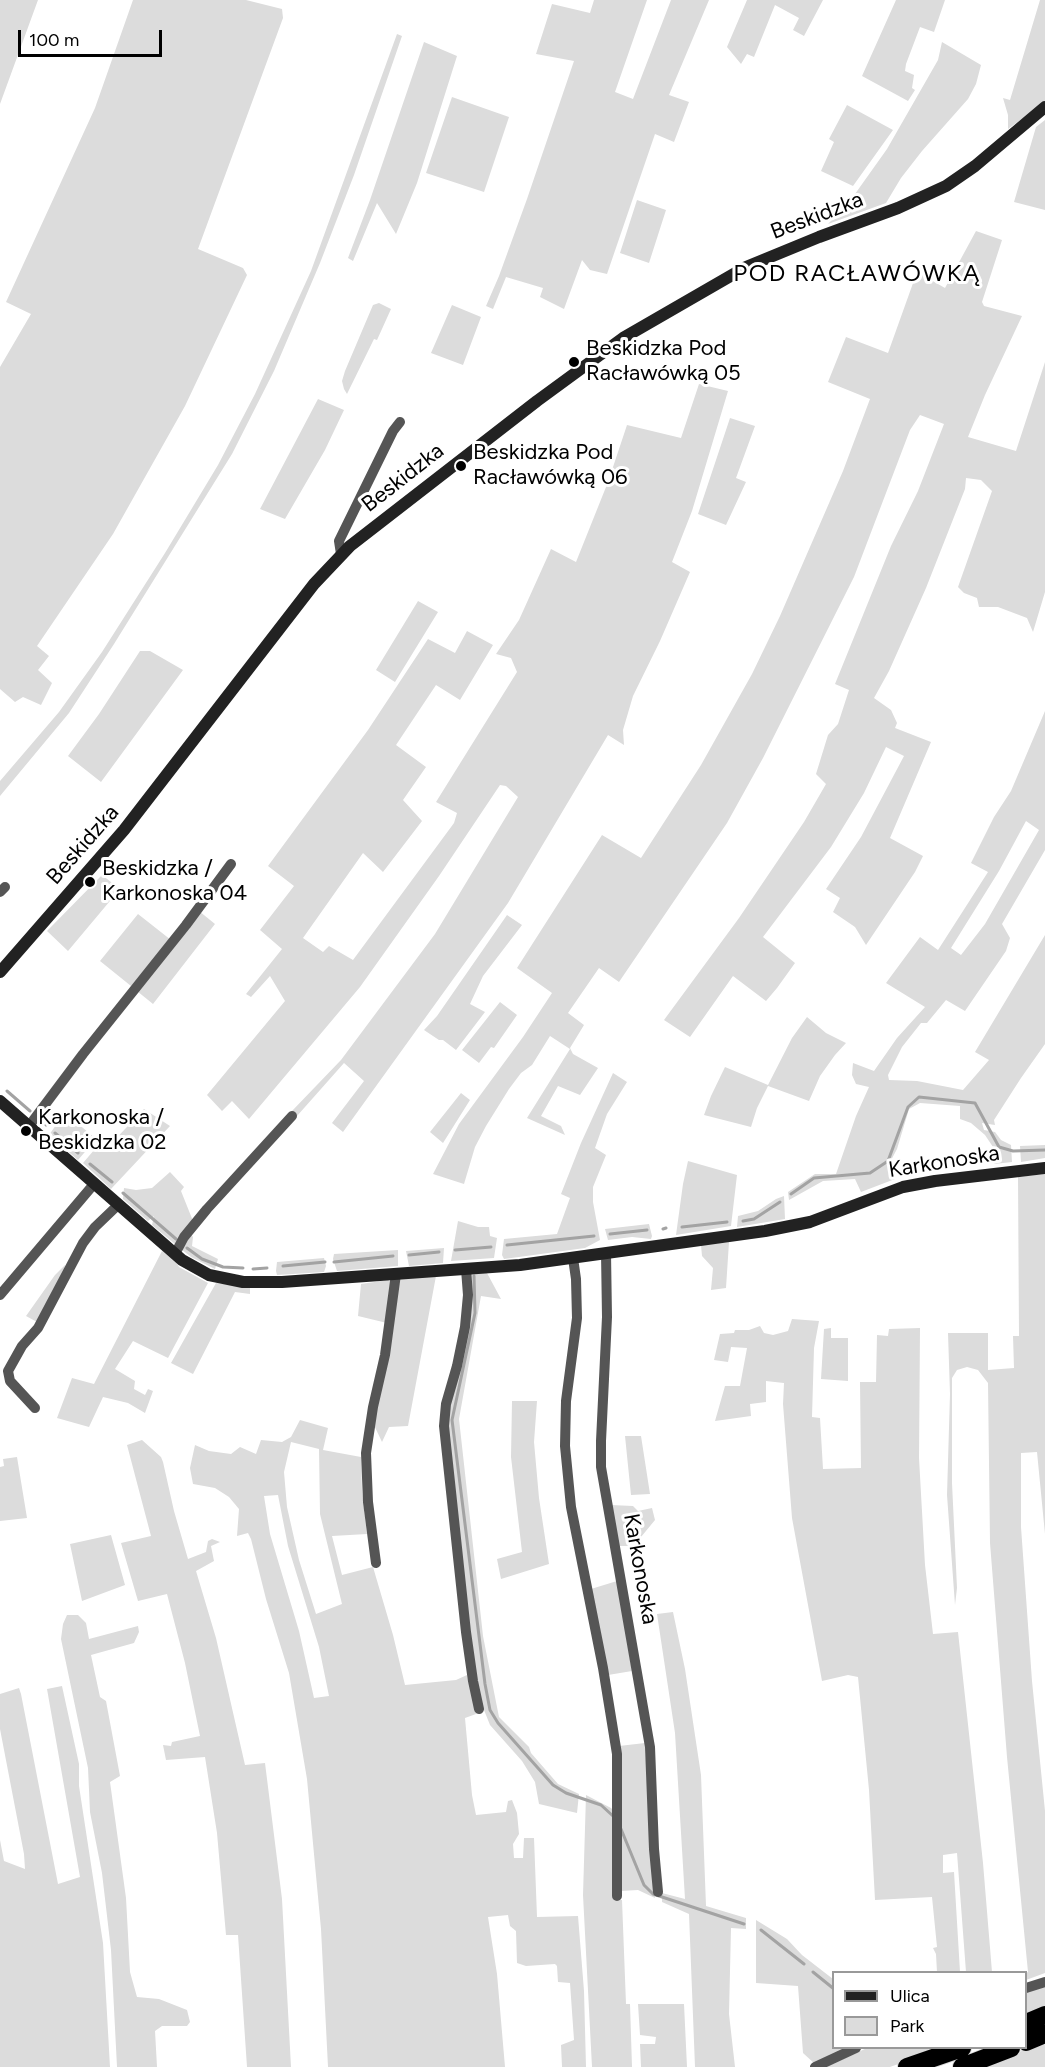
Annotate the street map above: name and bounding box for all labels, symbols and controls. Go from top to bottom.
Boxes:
scale bar [21,18,165,56]
text: 100 m [29,29,79,51]
street label: Beskidzka [767,186,867,246]
district label: POD RACŁAWÓWKĄ [733,260,981,288]
place label: Beskidzka Pod Racławówką 05 [586,336,741,388]
marker: Beskidzka Pod Racławówką 05 [567,355,581,369]
street label: Beskidzka [357,438,449,518]
place label: Beskidzka Pod Racławówką 06 [473,440,627,492]
marker: Beskidzka Pod Racławówką 06 [454,459,468,473]
street label: Beskidzka [41,800,125,890]
place label: Beskidzka / Karkonoska 04 [102,856,247,908]
marker: Beskidzka / Karkonoska 04 [83,875,97,889]
place label: Karkonoska / Beskidzka 02 [38,1105,167,1156]
marker: Karkonoska / Beskidzka 02 [19,1124,33,1138]
street label: Karkonoska [887,1140,1001,1184]
street label: Karkonoska [617,1512,663,1626]
legend [832,1971,1027,2049]
text: Ulica [890,1985,930,2007]
text: Park [890,2015,924,2037]

